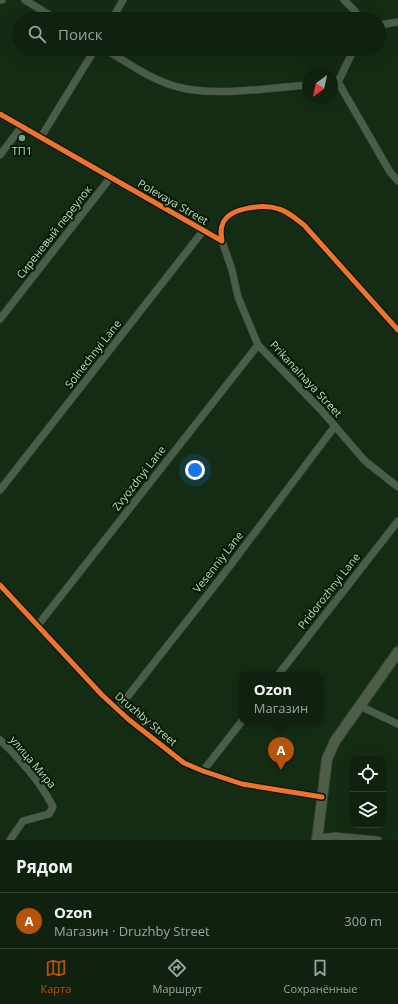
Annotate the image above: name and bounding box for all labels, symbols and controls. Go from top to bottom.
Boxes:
search box [12,12,386,56]
icon: search [26,23,48,45]
text: Поиск [58,24,102,44]
north arrow [302,68,338,104]
marker: ТП1 [17,133,27,143]
place label: ТП1 [12,143,32,158]
street label: Polevaya Street [135,175,211,228]
street label: Сиреневый переулок [12,182,95,281]
street label: Solnechnyi Lane [61,316,124,391]
street label: Prikanalnaya Street [267,337,346,420]
street label: Zvyozdnyi Lane [109,442,169,513]
your location [185,460,205,480]
street label: Vesenniy Lane [189,528,246,595]
street label: Pridorozhnyi Lane [294,549,363,632]
popup [239,672,323,724]
text: Ozon [254,679,292,699]
street label: Druzhby Street [112,688,181,749]
text: Магазин [254,699,308,717]
street label: улица Мира [7,732,60,791]
pin: A [268,737,294,770]
map controls [350,756,386,828]
button: locate [350,756,386,792]
button: layers [350,792,386,828]
text: Рядом [16,855,73,878]
text: Ozon [54,902,92,922]
text: A [25,912,33,930]
text: 300 m [344,912,382,930]
text: Магазин · Druzhby Street [54,922,210,940]
tab: Карта [41,957,71,996]
tab: Маршрут [153,957,202,996]
tab: Сохранённые [284,957,357,996]

